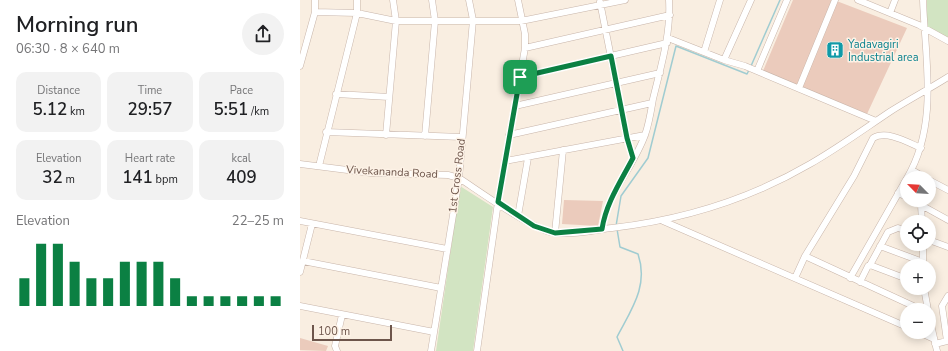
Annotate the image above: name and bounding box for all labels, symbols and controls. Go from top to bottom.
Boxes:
text: Morning run [16,10,139,40]
button: share [242,13,284,55]
place label: Yadavagiri Industrial area [847,37,919,65]
text: 06:30 · 8 × 640 m [16,40,120,58]
building icon: Yadavagiri Industrial area [825,40,845,60]
pin [503,60,537,94]
icon: arrive [509,66,531,88]
text: Distance [37,83,80,98]
text: Time [138,83,162,98]
text: Pace [230,83,253,98]
text: 5.12 [32,98,67,121]
text: 29:57 [128,98,172,121]
text: 5:51 [214,98,248,121]
text: km [67,104,85,119]
text: /km [248,104,269,119]
street label: 1st Cross Road [445,138,469,214]
text: Elevation [36,151,81,166]
text: Heart rate [125,151,175,166]
text: kcal [232,151,251,166]
street label: Vivekananda Road [345,162,438,182]
text: 32 [42,166,63,189]
text: 141 [122,166,153,189]
text: 409 [226,166,257,189]
north arrow [900,171,936,207]
map controls [900,171,936,339]
text: m [63,172,75,187]
text: bpm [153,172,178,187]
text: Elevation [16,212,70,230]
text: 22–25 m [232,212,284,230]
button: locate [900,215,936,251]
button: + [900,259,936,295]
button: − [900,303,936,339]
scale bar [312,323,392,342]
text: 100 m [318,324,350,339]

